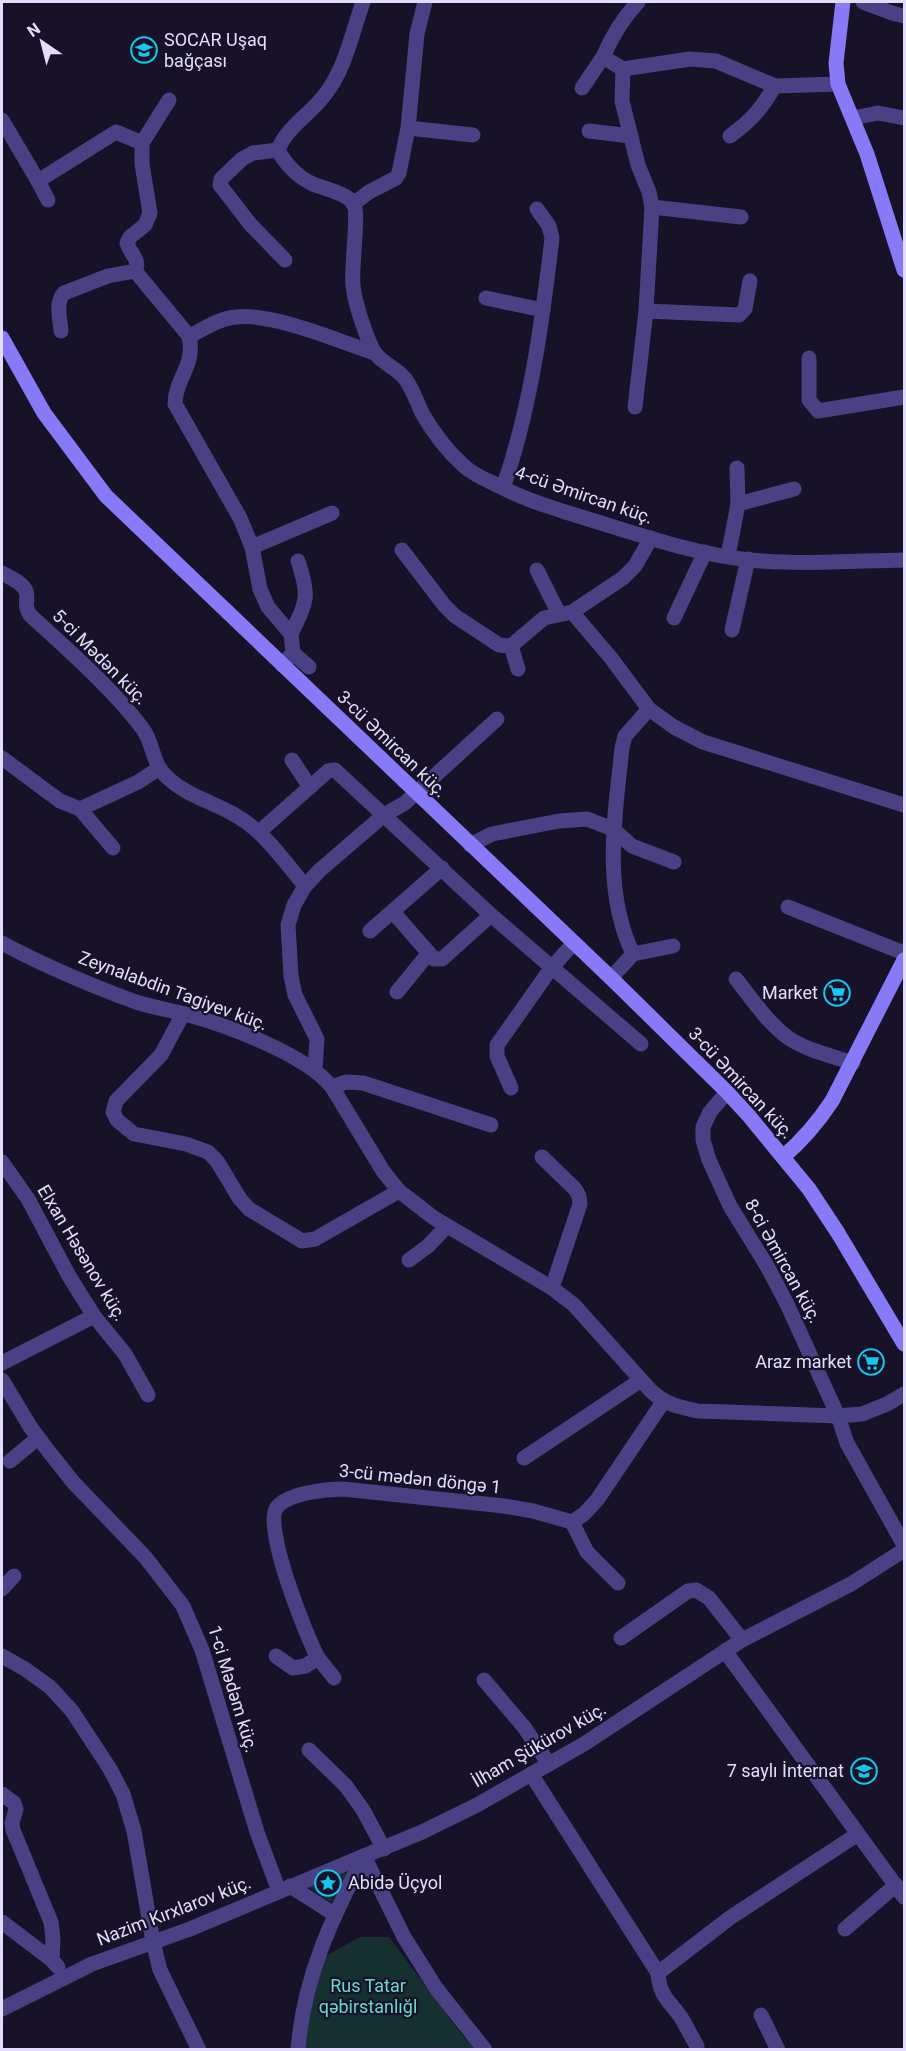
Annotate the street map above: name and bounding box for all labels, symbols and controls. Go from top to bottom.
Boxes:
north arrow [12,12,72,72]
text: N [24,19,44,41]
place label: SOCAR Uşaq bağçası [164,29,267,71]
school or university icon: SOCAR Uşaq bağçası [129,35,159,65]
street label: 4-cü Əmircan küç. [513,461,656,528]
street label: 5-ci Mədən küç. [48,605,152,709]
street label: 3-cü Əmircan küç. [333,686,452,801]
street label: Zeynalabdin Tagiyev küç. [76,947,270,1034]
supermarket icon: Market [822,978,852,1008]
place label: Market [762,982,818,1003]
street label: 3-cü Əmircan küç. [684,1023,798,1143]
street label: Elxan Həsənov küç. [33,1181,131,1325]
street label: 8-ci Əmircan küç. [741,1195,826,1327]
supermarket icon: Araz market [856,1347,886,1377]
place label: Araz market [755,1351,852,1372]
street label: 3-cü mədən döngə 1 [338,1460,502,1497]
street label: 1-ci Mədəm küç. [204,1623,263,1755]
street label: İlham Şükürov küç. [468,1698,610,1791]
school or university icon: 7 saylı İnternat [849,1756,879,1786]
place label: 7 saylı İnternat [727,1760,844,1781]
place icon: Abidə Üçyol [313,1868,343,1898]
street label: Nazim Kırxlarov küç. [94,1871,254,1950]
place label: Abidə Üçyol [348,1872,442,1893]
park label: Rus Tatar qəbirstanlığl [319,1975,417,2017]

